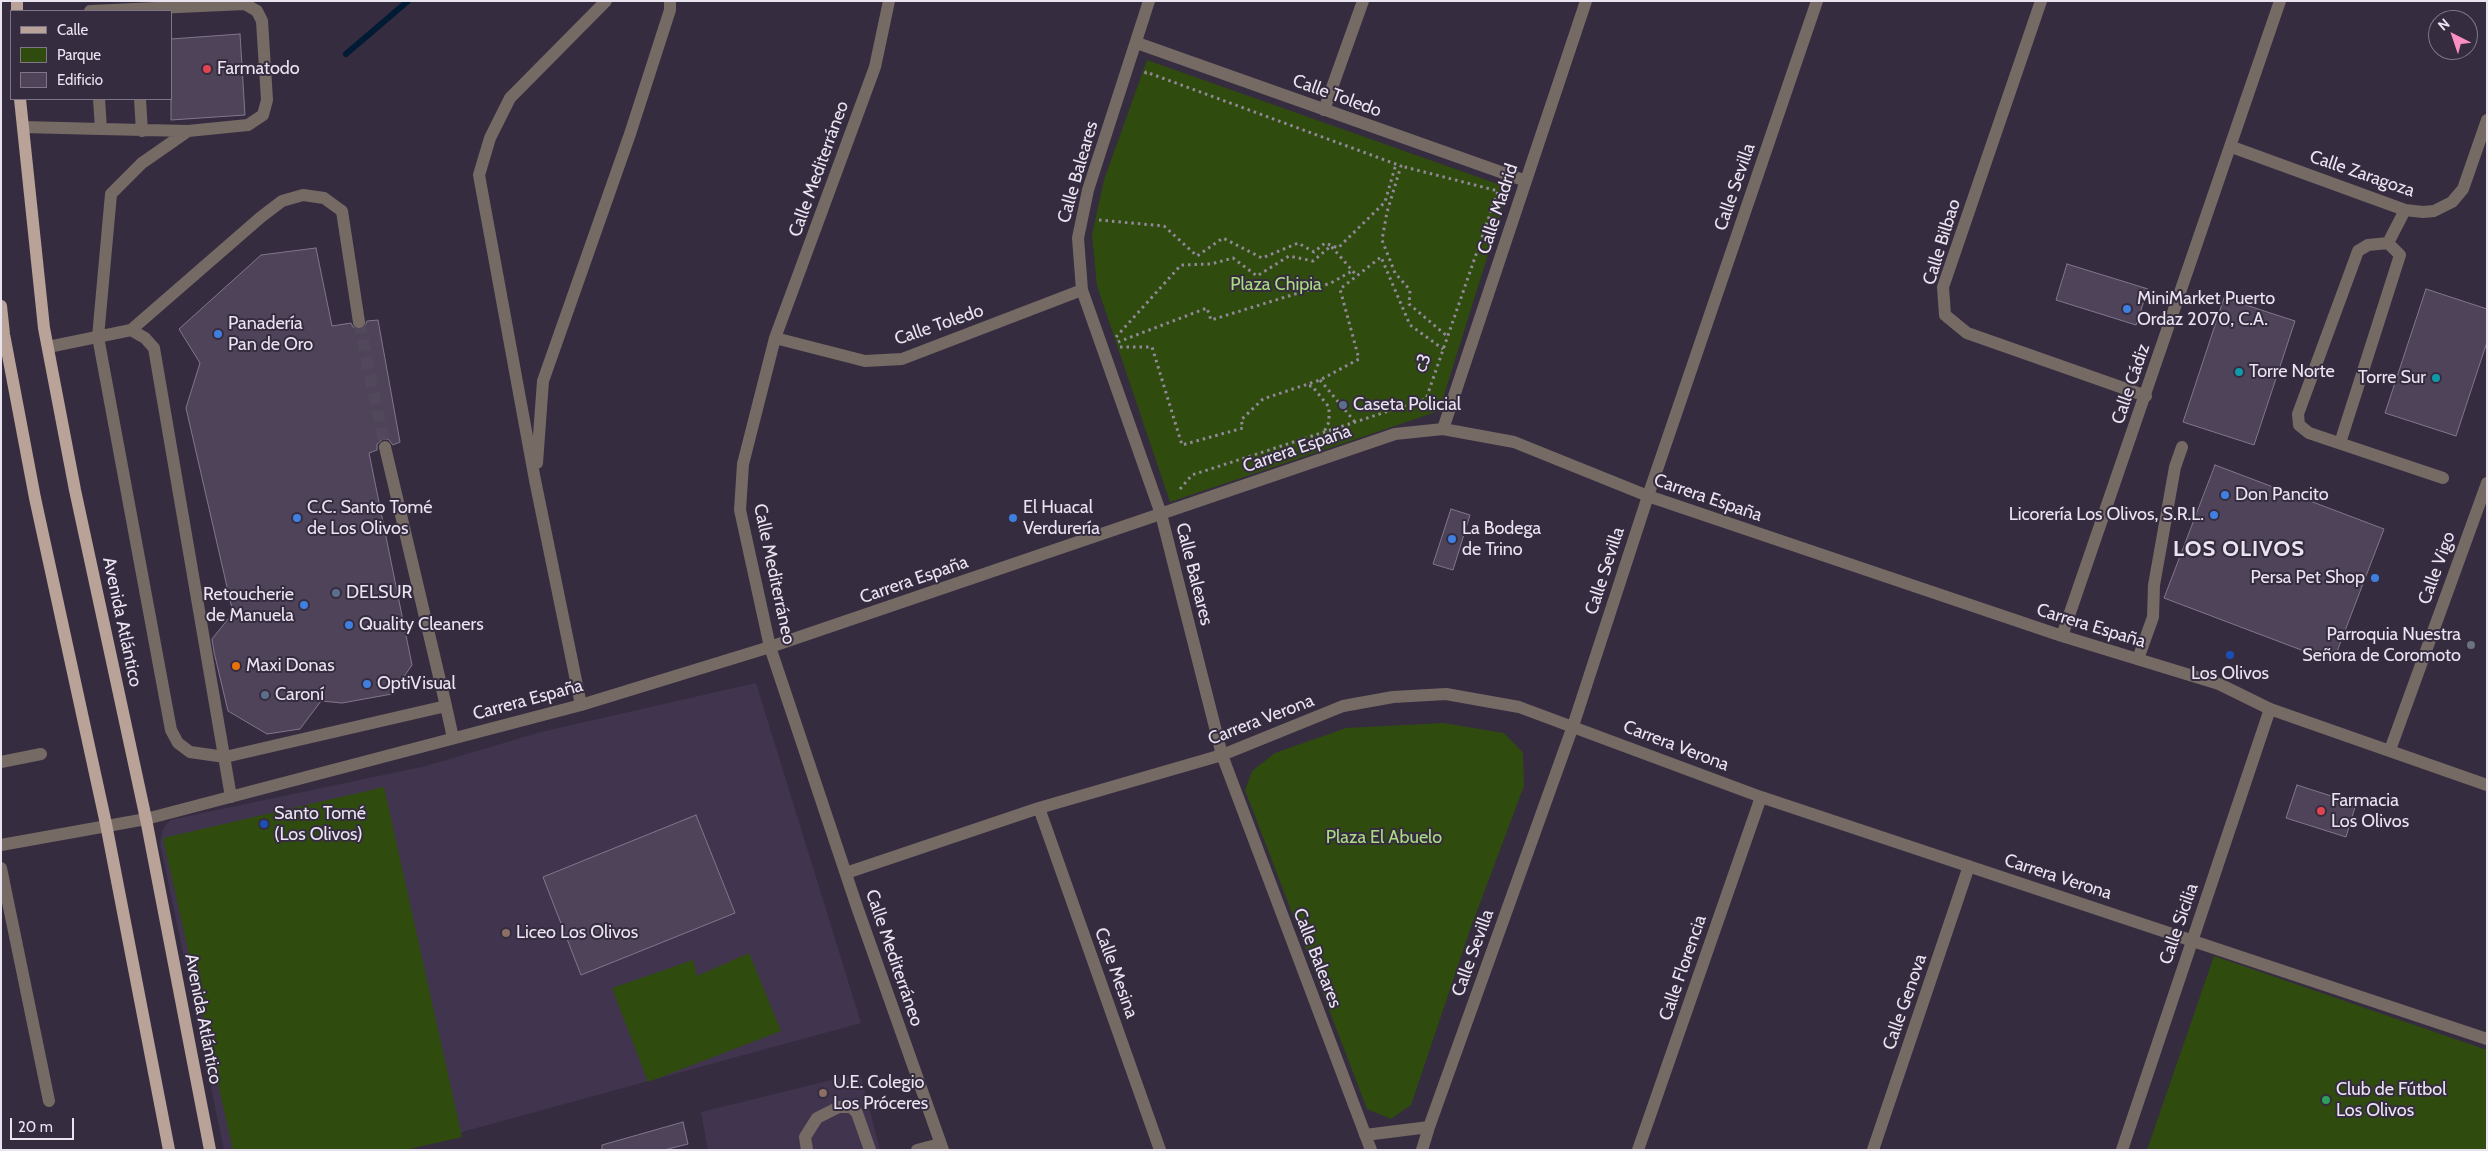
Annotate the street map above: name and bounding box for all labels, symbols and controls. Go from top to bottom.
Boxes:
legend [10,10,172,100]
north arrow [2428,10,2478,60]
text: N [2434,14,2453,34]
text: Calle [57,21,88,39]
text: Parque [57,46,101,64]
place label: Farmatodo [217,58,300,80]
marker: Farmatodo [201,63,213,75]
street label: Calle Toledo [1290,70,1384,122]
text: Edificio [57,71,103,89]
street label: Calle Mediterráneo [784,98,854,240]
street label: Calle Baleares [1053,119,1103,225]
street label: Calle Sevilla [1710,141,1760,233]
street label: Calle Zaragoza [2307,146,2417,202]
street label: Calle Madrid [1473,161,1523,257]
street label: Calle Bilbao [1919,196,1965,288]
park label: Plaza Chipia [1230,274,1322,296]
place label: MiniMarket Puerto Ordaz 2070, C.A. [2137,288,2275,330]
street label: Calle Toledo [892,300,986,350]
marker: MiniMarket Puerto Ordaz 2070, C.A. [2121,303,2133,315]
place label: Panadería Pan de Oro [228,313,313,356]
marker: Panadería Pan de Oro [212,328,224,340]
street label: Calle Cádiz [2107,341,2155,427]
street label: c3 [1410,351,1436,375]
place label: Torre Norte [2249,361,2335,383]
marker: Torre Norte [2233,366,2245,378]
place label: Torre Sur [2358,367,2426,389]
marker: Torre Sur [2430,372,2442,384]
place label: Caseta Policial [1353,394,1461,416]
marker: Caseta Policial [1337,399,1349,411]
street label: Carrera España [1240,420,1354,478]
street label: Carrera España [1651,469,1765,527]
place label: Don Pancito [2235,484,2329,506]
marker: Don Pancito [2219,489,2231,501]
place label: C.C. Santo Tomé de Los Olivos [307,497,433,540]
place label: El Huacal Verdurería [1023,497,1100,540]
street label: Calle Mediterráneo [749,502,799,646]
place label: Licorería Los Olivos, S.R.L. [2009,504,2204,526]
marker: Licorería Los Olivos, S.R.L. [2208,509,2220,521]
marker: C.C. Santo Tomé de Los Olivos [291,512,303,524]
marker: El Huacal Verdurería [1007,512,1019,524]
place label: La Bodega de Trino [1462,518,1541,560]
street label: Calle Baleares [1171,520,1217,628]
street label: Calle Sevilla [1581,524,1629,618]
street label: Calle Vigo [2414,529,2460,607]
marker: La Bodega de Trino [1446,533,1458,545]
district label: LOS OLIVOS [2172,537,2306,563]
street label: Carrera España [857,551,971,609]
street label: Avenida Atlántico [98,555,146,689]
place label: Persa Pet Shop [2250,567,2365,589]
marker: Persa Pet Shop [2369,572,2381,584]
place label: DELSUR [346,582,412,604]
place label: Retoucherie de Manuela [203,584,294,626]
marker: DELSUR [330,587,342,599]
marker: Retoucherie de Manuela [298,599,310,611]
street label: Carrera España [2034,599,2148,653]
place label: Quality Cleaners [359,614,484,636]
marker: Quality Cleaners [343,619,355,631]
place label: Parroquia Nuestra Señora de Coromoto [2302,624,2461,666]
marker: Parroquia Nuestra Señora de Coromoto [2465,639,2477,651]
marker: Los Olivos [2224,649,2236,661]
place label: Maxi Donas [246,655,335,677]
marker: Maxi Donas [230,660,242,672]
place label: Los Olivos [2191,663,2269,685]
place label: OptiVisual [377,673,456,695]
street label: Carrera España [471,675,585,725]
marker: OptiVisual [361,678,373,690]
place label: Caroní [275,684,324,706]
marker: Caroní [259,689,271,701]
street label: Carrera Verona [1205,690,1317,750]
street label: Carrera Verona [1620,716,1732,776]
place label: Farmacia Los Olivos [2331,790,2409,832]
place label: Santo Tomé (Los Olivos) [274,803,366,846]
marker: Farmacia Los Olivos [2315,805,2327,817]
marker: Santo Tomé (Los Olivos) [258,818,270,830]
park label: Plaza El Abuelo [1326,827,1442,849]
street label: Carrera Verona [2002,849,2114,905]
street label: Calle Sicilia [2155,881,2203,967]
street label: Calle Mediterráneo [860,887,928,1029]
street label: Calle Baleares [1288,905,1346,1011]
street label: Calle Sevilla [1447,907,1499,999]
street label: Calle Florencia [1655,912,1711,1024]
place label: Liceo Los Olivos [516,922,638,944]
street label: Calle Mesina [1090,925,1142,1021]
marker: Liceo Los Olivos [500,927,512,939]
street label: Calle Genova [1879,951,1931,1053]
street label: Avenida Atlántico [180,952,226,1086]
place label: U.E. Colegio Los Próceres [833,1072,928,1114]
place label: Club de Fútbol Los Olivos [2336,1079,2446,1122]
marker: U.E. Colegio Los Próceres [817,1087,829,1099]
marker: Club de Fútbol Los Olivos [2320,1094,2332,1106]
scale bar [12,1108,76,1140]
text: 20 m [18,1118,53,1136]

